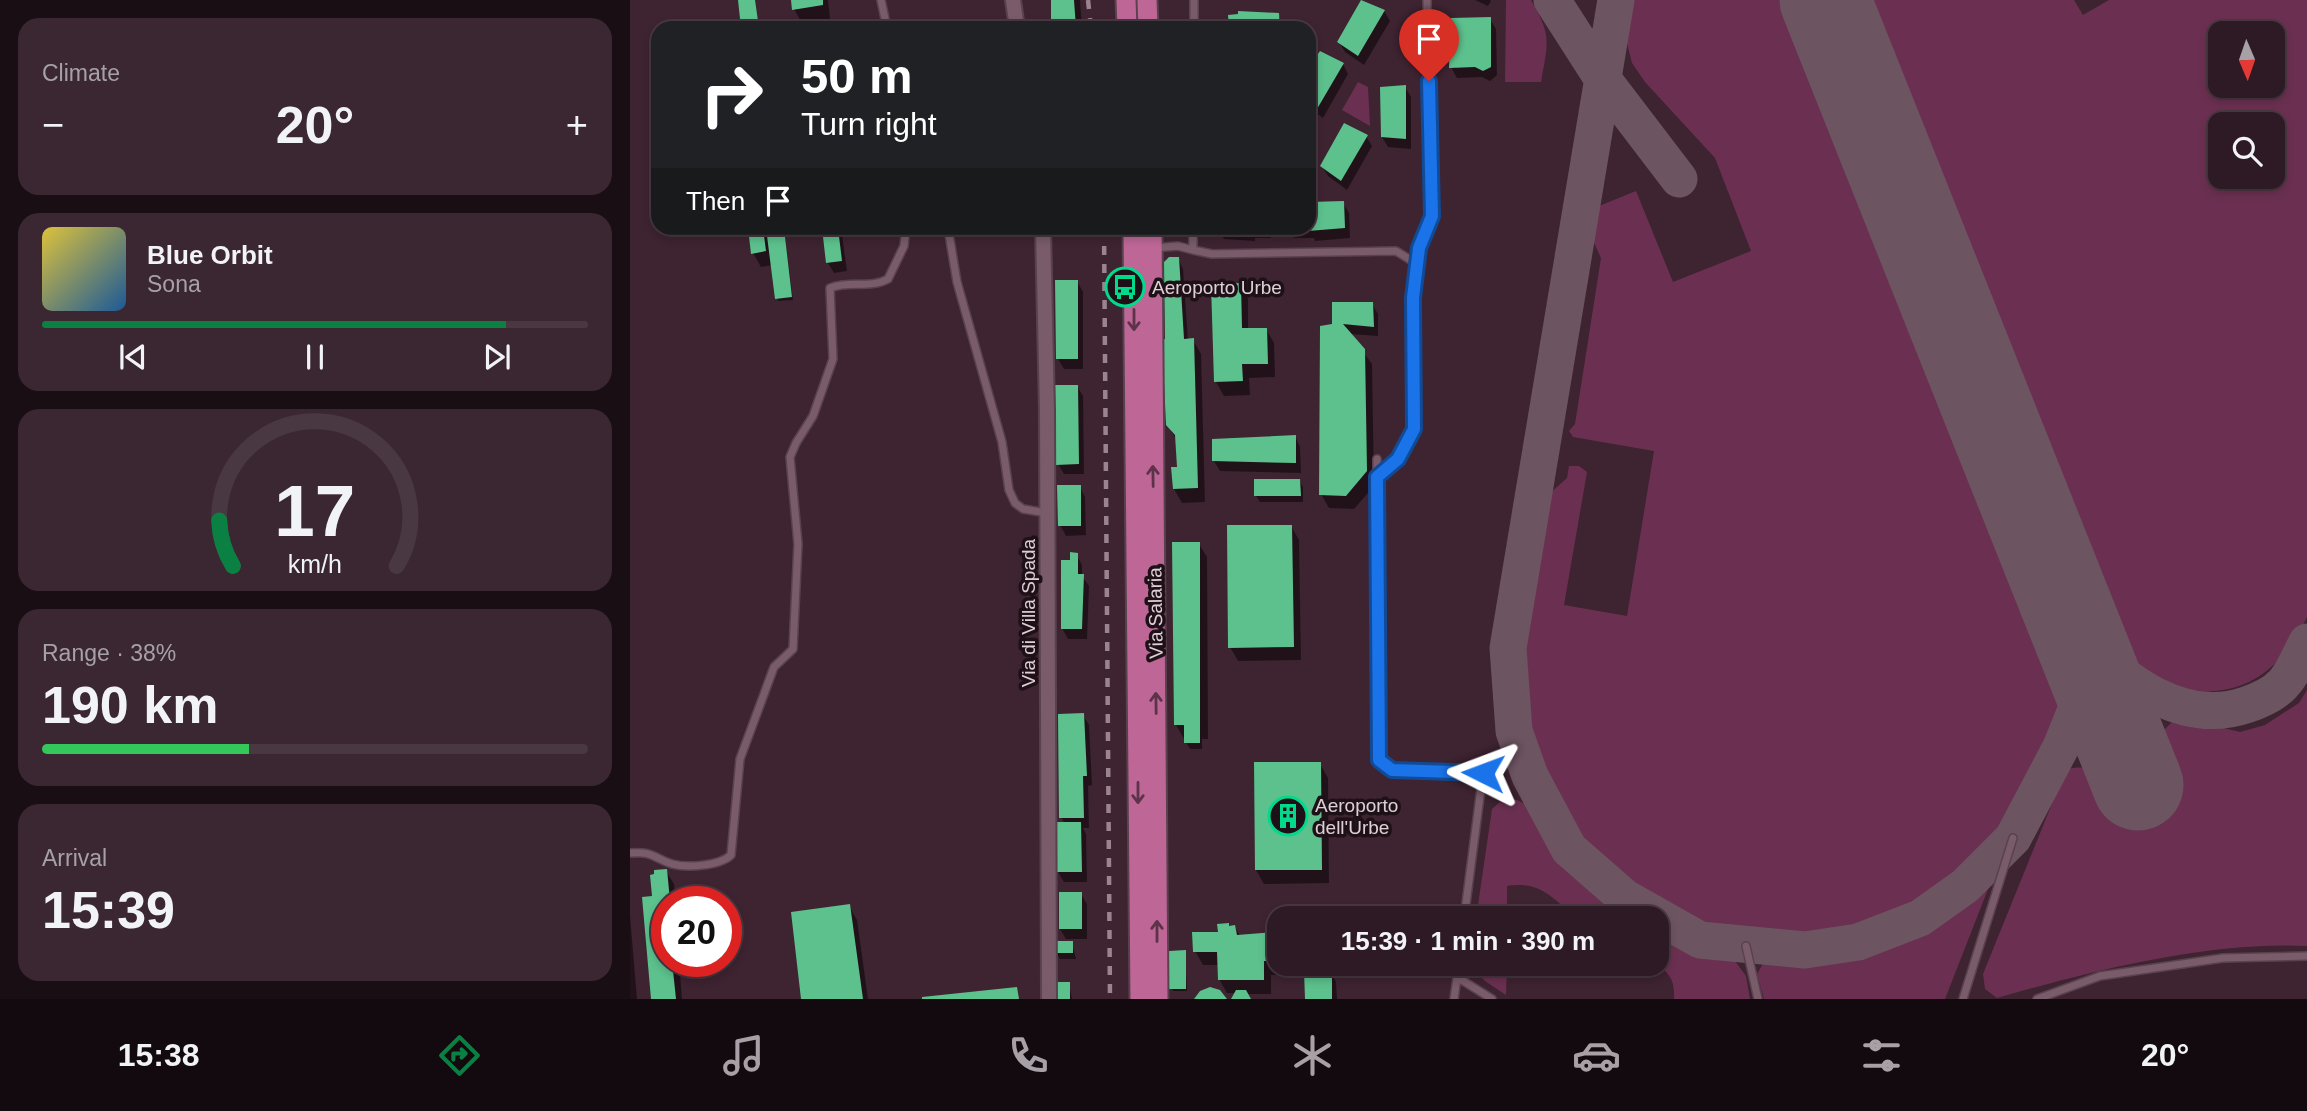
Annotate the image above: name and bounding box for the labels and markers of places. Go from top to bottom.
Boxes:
pin [1399,9,1459,81]
bus stop icon: Aeroporto Urbe [1104,266,1146,308]
place label: Aeroporto Urbe [1152,277,1282,298]
building icon: Aeroporto dell'Urbe [1267,795,1309,837]
place label: Aeroporto dell'Urbe [1315,795,1398,838]

